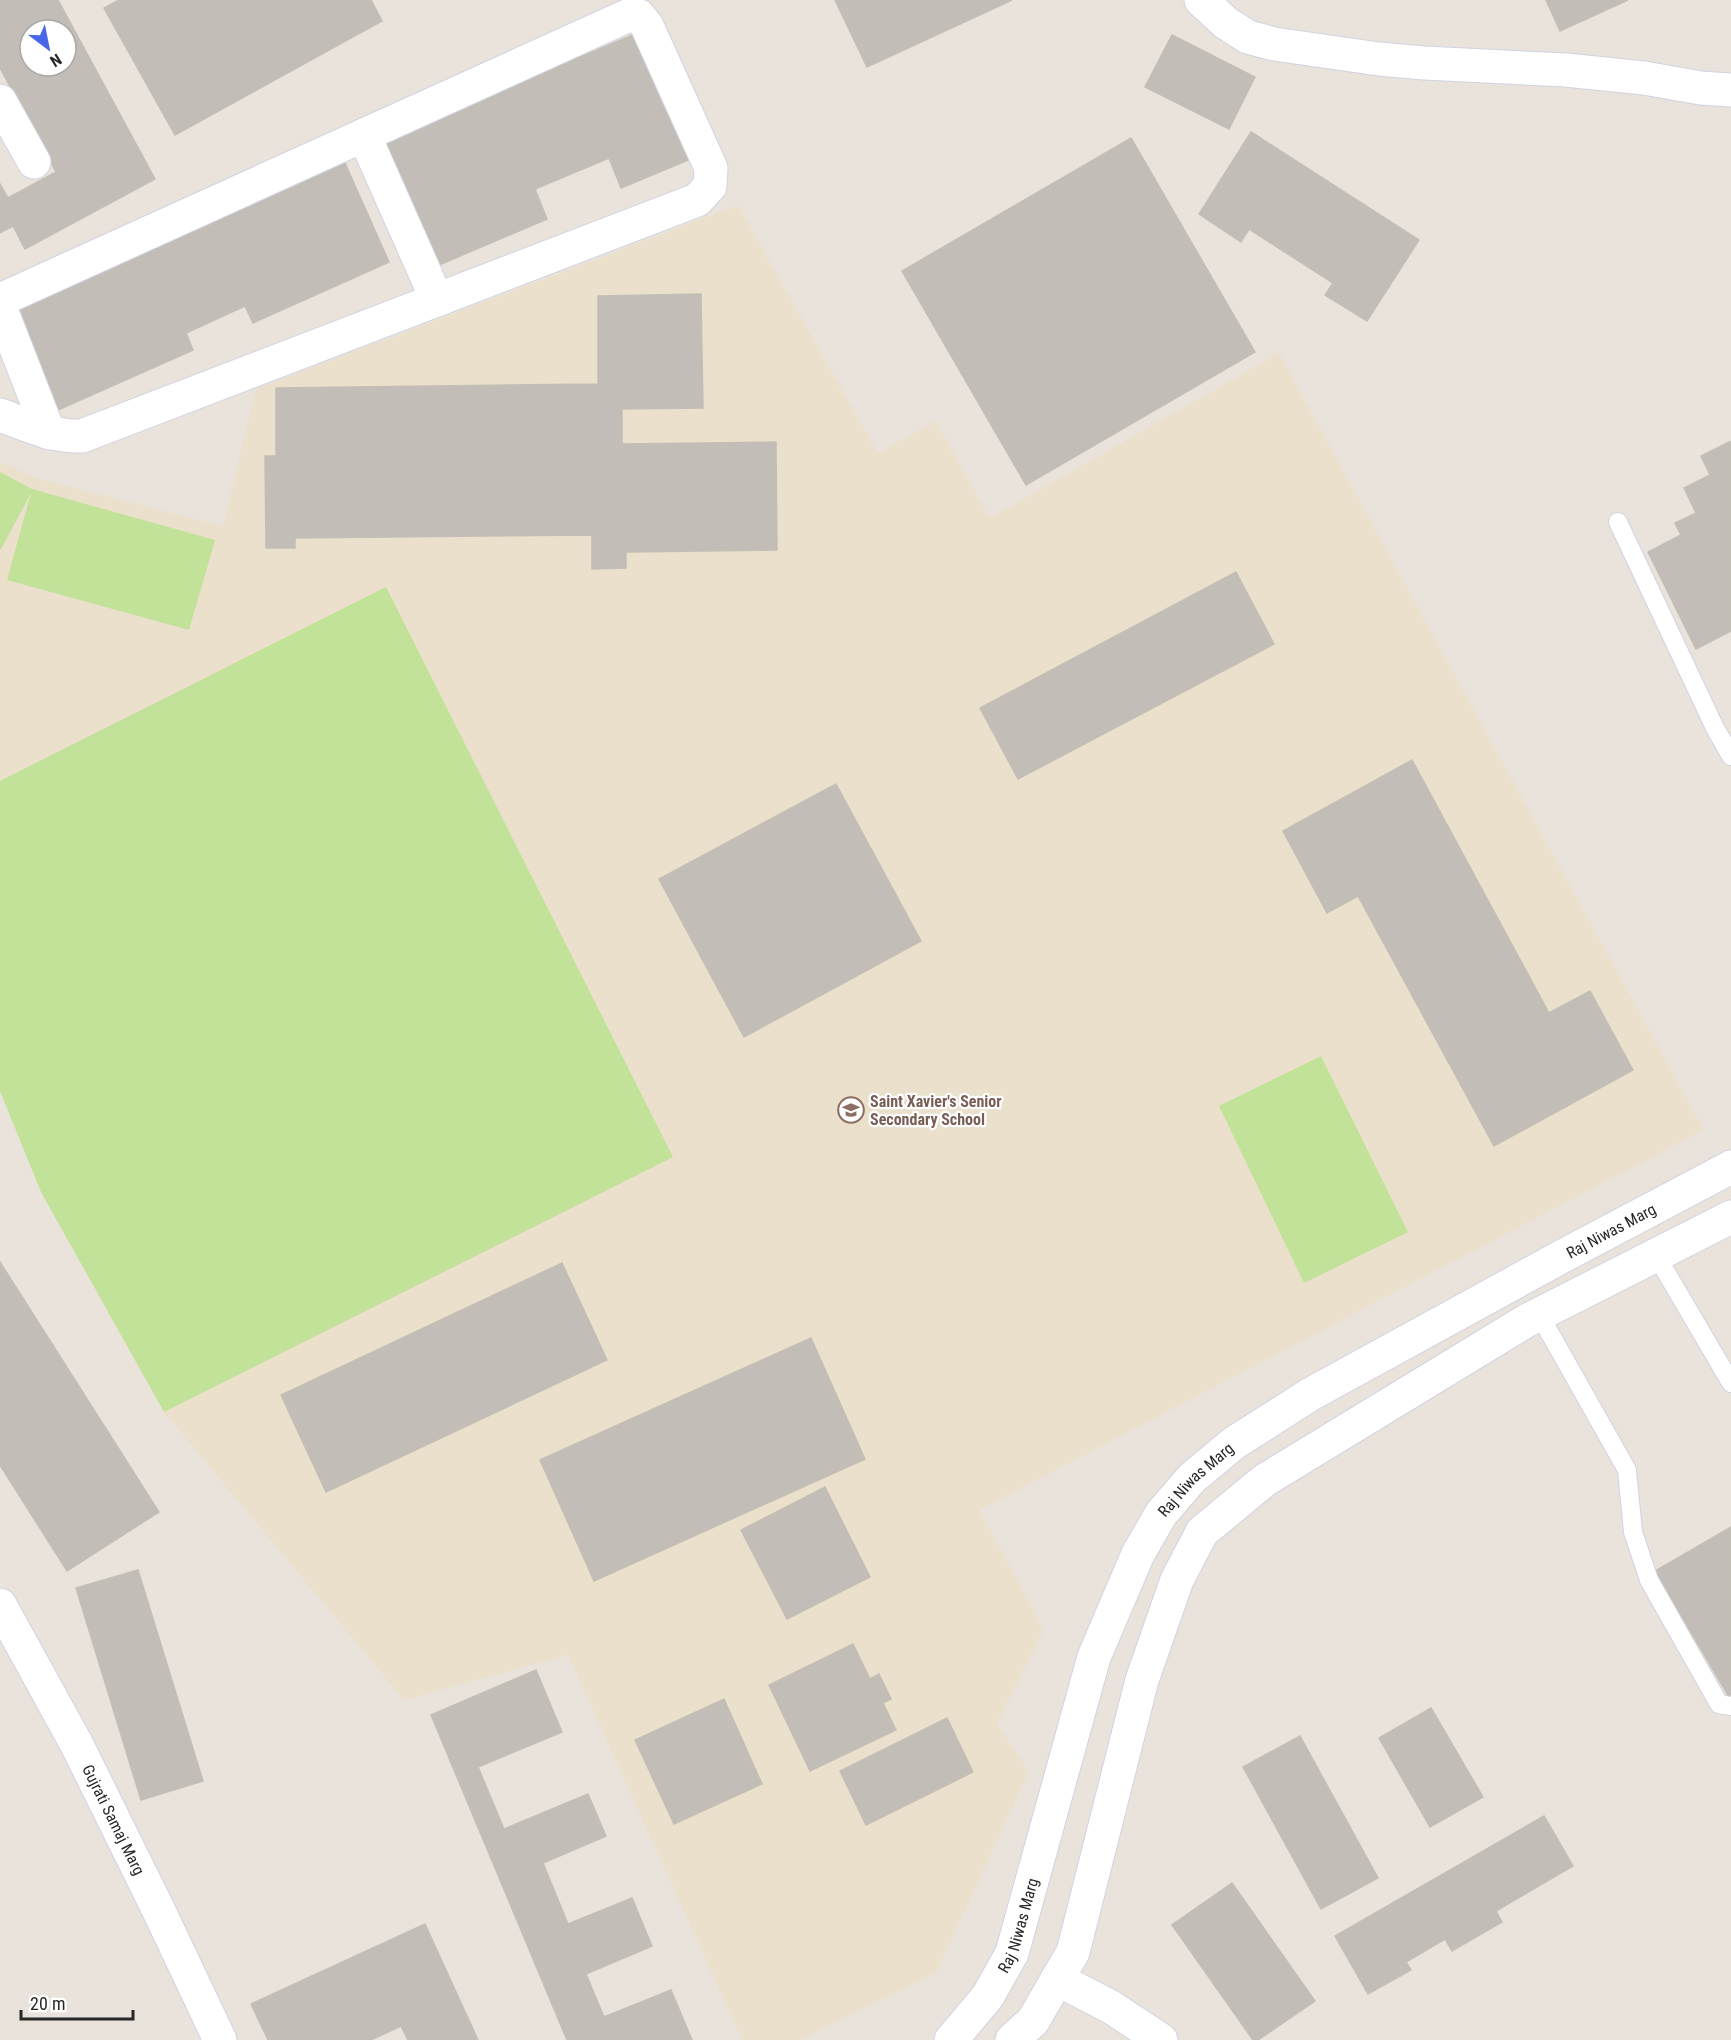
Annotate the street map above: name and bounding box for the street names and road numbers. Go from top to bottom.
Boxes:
street label: Raj Niwas Marg [1563,1199,1659,1262]
street label: Raj Niwas Marg [1154,1438,1237,1520]
street label: Gujrati Samaj Marg [79,1761,149,1878]
street label: Raj Niwas Marg [993,1876,1042,1976]

